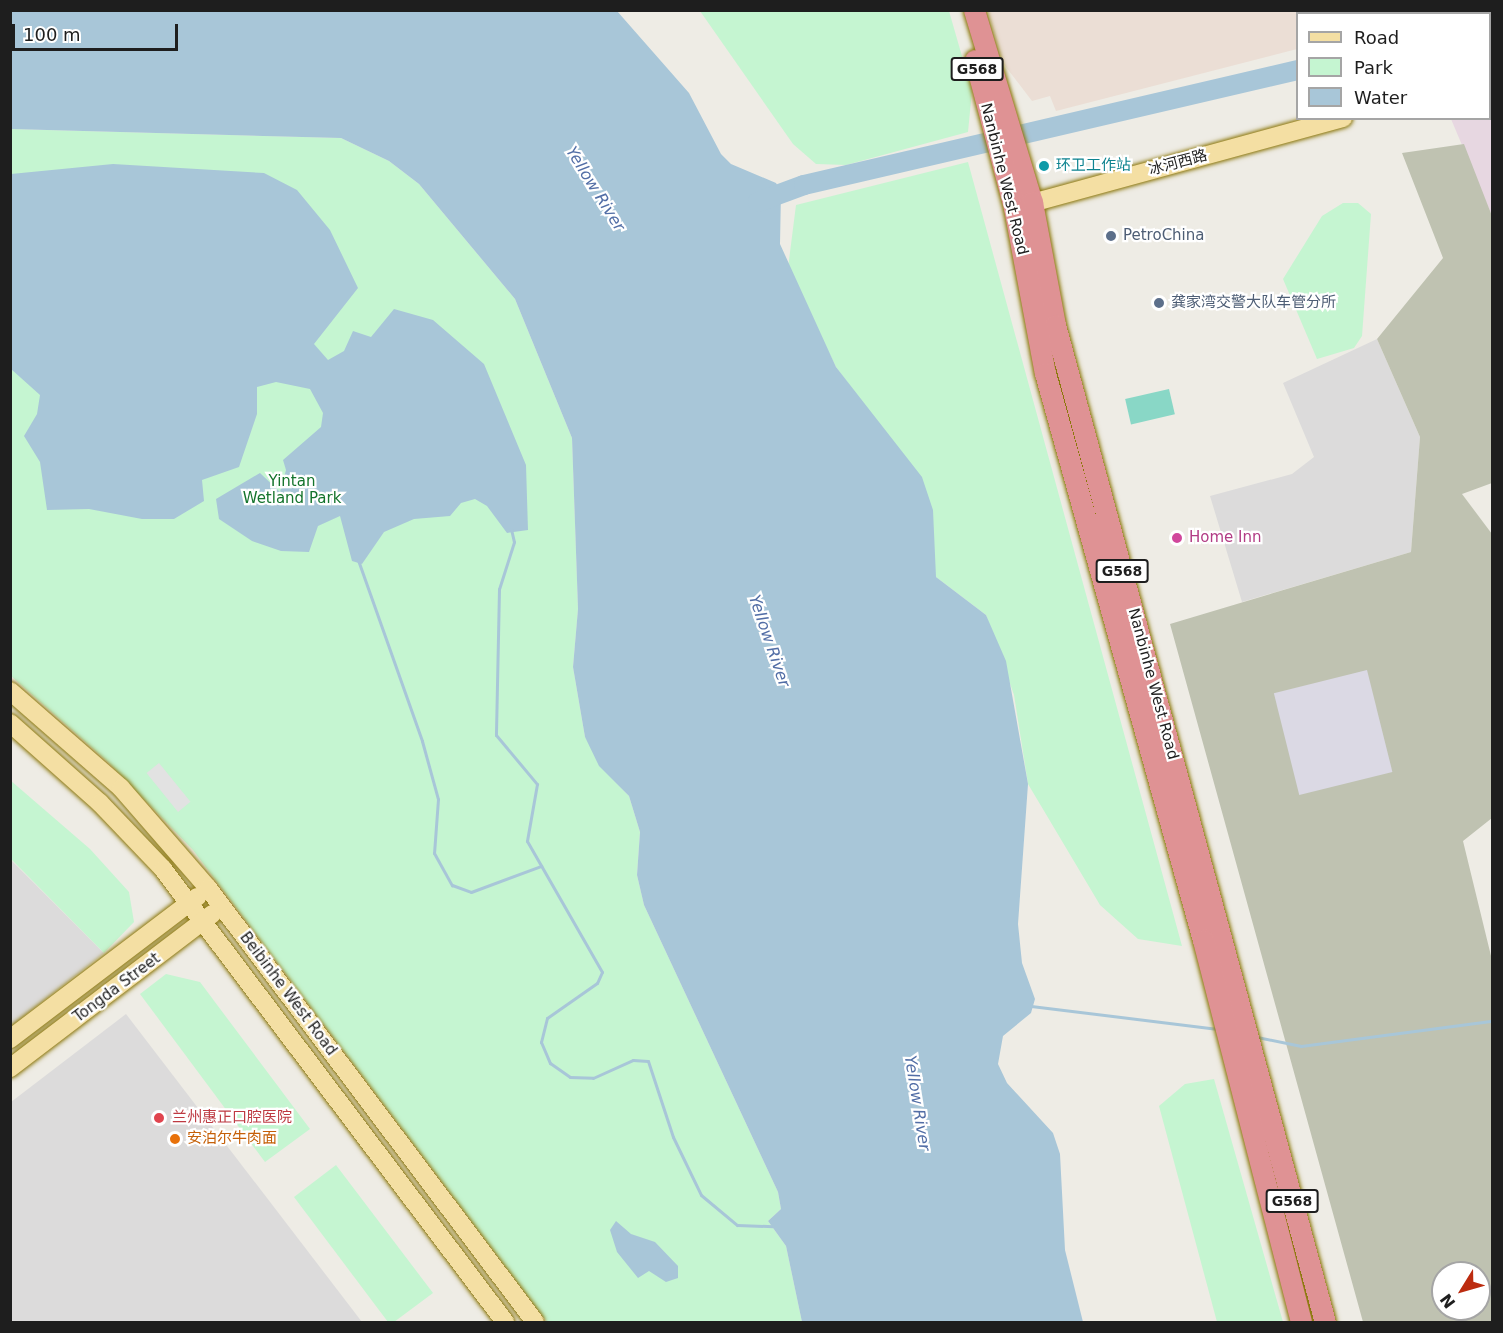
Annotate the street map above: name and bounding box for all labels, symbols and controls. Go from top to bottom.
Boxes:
scale bar [15,12,182,50]
legend [1296,12,1491,120]
text: 100 m [23,24,81,45]
text: Road [1354,27,1399,48]
text: Park [1354,57,1393,78]
road number: G568 [950,58,1004,80]
text: Water [1354,87,1407,108]
street label: Nanbinhe West Road [976,101,1032,257]
water label: Yellow River [561,143,629,235]
street label: 冰河西路 [1147,147,1209,179]
place label: 环卫工作站 [1056,157,1131,175]
marker: 环卫工作站 [1037,159,1051,173]
place label: PetroChina [1123,227,1204,245]
marker: PetroChina [1104,229,1118,243]
place label: 龚家湾交警大队车管分所 [1171,294,1336,312]
marker: 龚家湾交警大队车管分所 [1152,296,1166,310]
park label: Yintan Wetland Park [243,472,341,507]
place label: Home Inn [1189,529,1262,547]
marker: Home Inn [1170,531,1184,545]
road number: G568 [1095,560,1149,582]
water label: Yellow River [744,592,794,690]
street label: Nanbinhe West Road [1124,606,1182,762]
street label: Beibinhe West Road [236,929,340,1059]
street label: Tongda Street [70,950,164,1026]
water label: Yellow River [900,1054,934,1152]
marker: 兰州惠正口腔医院 [150,1109,168,1127]
place label: 兰州惠正口腔医院 [172,1109,292,1127]
place label: 安泊尔牛肉面 [187,1130,277,1148]
marker: 安泊尔牛肉面 [168,1132,182,1146]
road number: G568 [1265,1190,1319,1212]
north arrow [1431,1261,1491,1321]
text: N [1436,1290,1459,1312]

